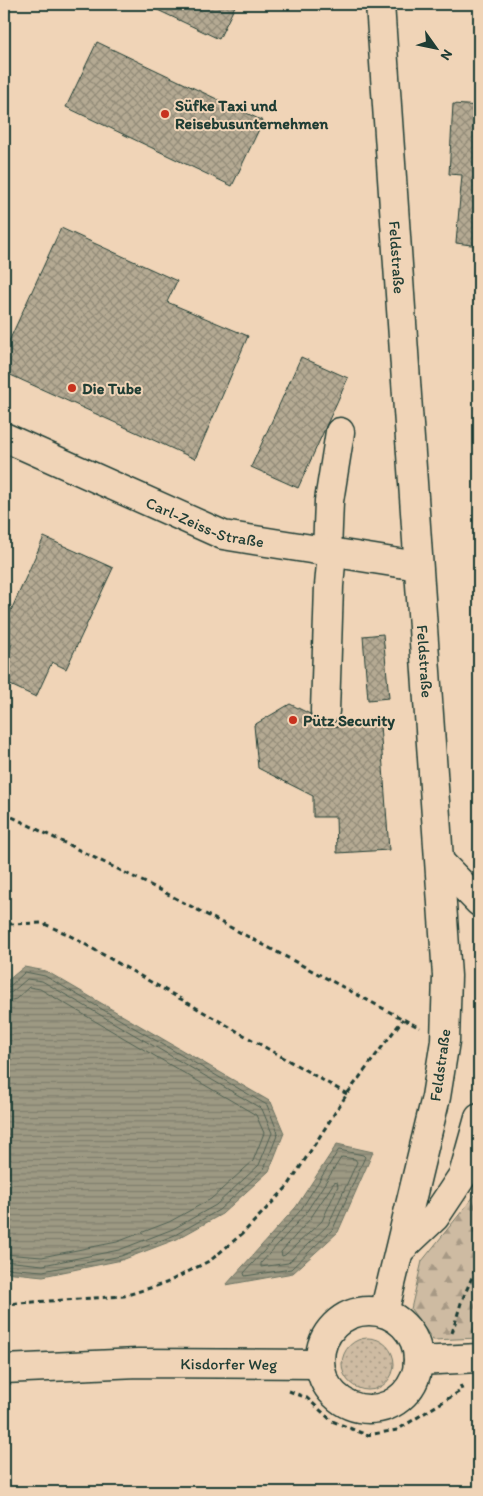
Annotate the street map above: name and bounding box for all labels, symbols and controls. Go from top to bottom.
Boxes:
north arrow [410,22,460,72]
text: N [437,46,456,63]
place label: Süfke Taxi und Reisebusunternehmen [175,96,329,133]
marker: Süfke Taxi und Reisebusunternehmen [159,108,171,120]
street label: Feldstraße [385,220,409,295]
place label: Die Tube [82,379,142,398]
marker: Die Tube [66,382,78,394]
street label: Carl-Zeiss-Straße [143,492,265,551]
street label: Feldstraße [413,624,437,699]
place label: Pütz Security [303,711,395,731]
marker: Pütz Security [287,714,299,726]
street label: Feldstraße [426,1027,455,1102]
street label: Kisdorfer Weg [180,1354,278,1373]

